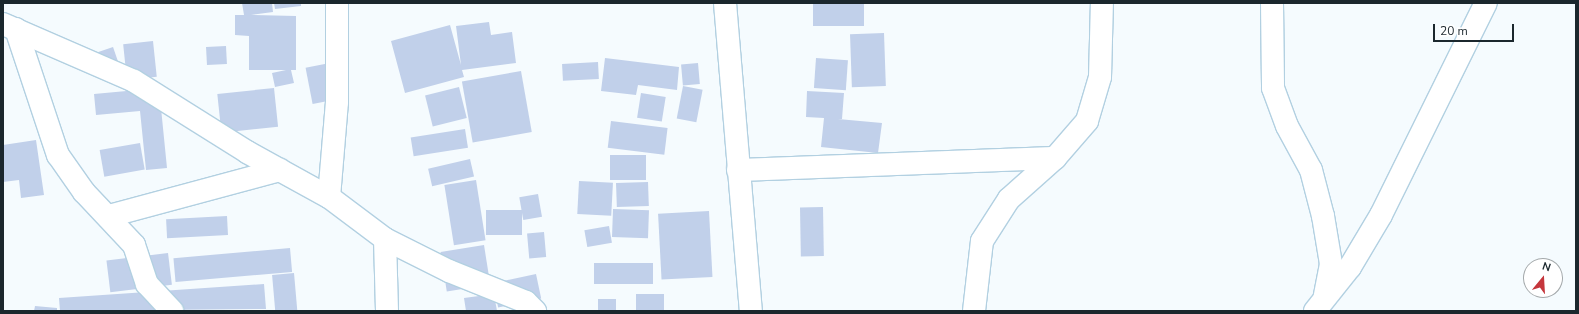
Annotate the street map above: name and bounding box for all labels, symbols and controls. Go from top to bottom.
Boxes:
scale bar [1435,16,1516,42]
text: 20 m [1440,23,1468,39]
north arrow [1523,258,1563,298]
text: N [1540,259,1553,275]

